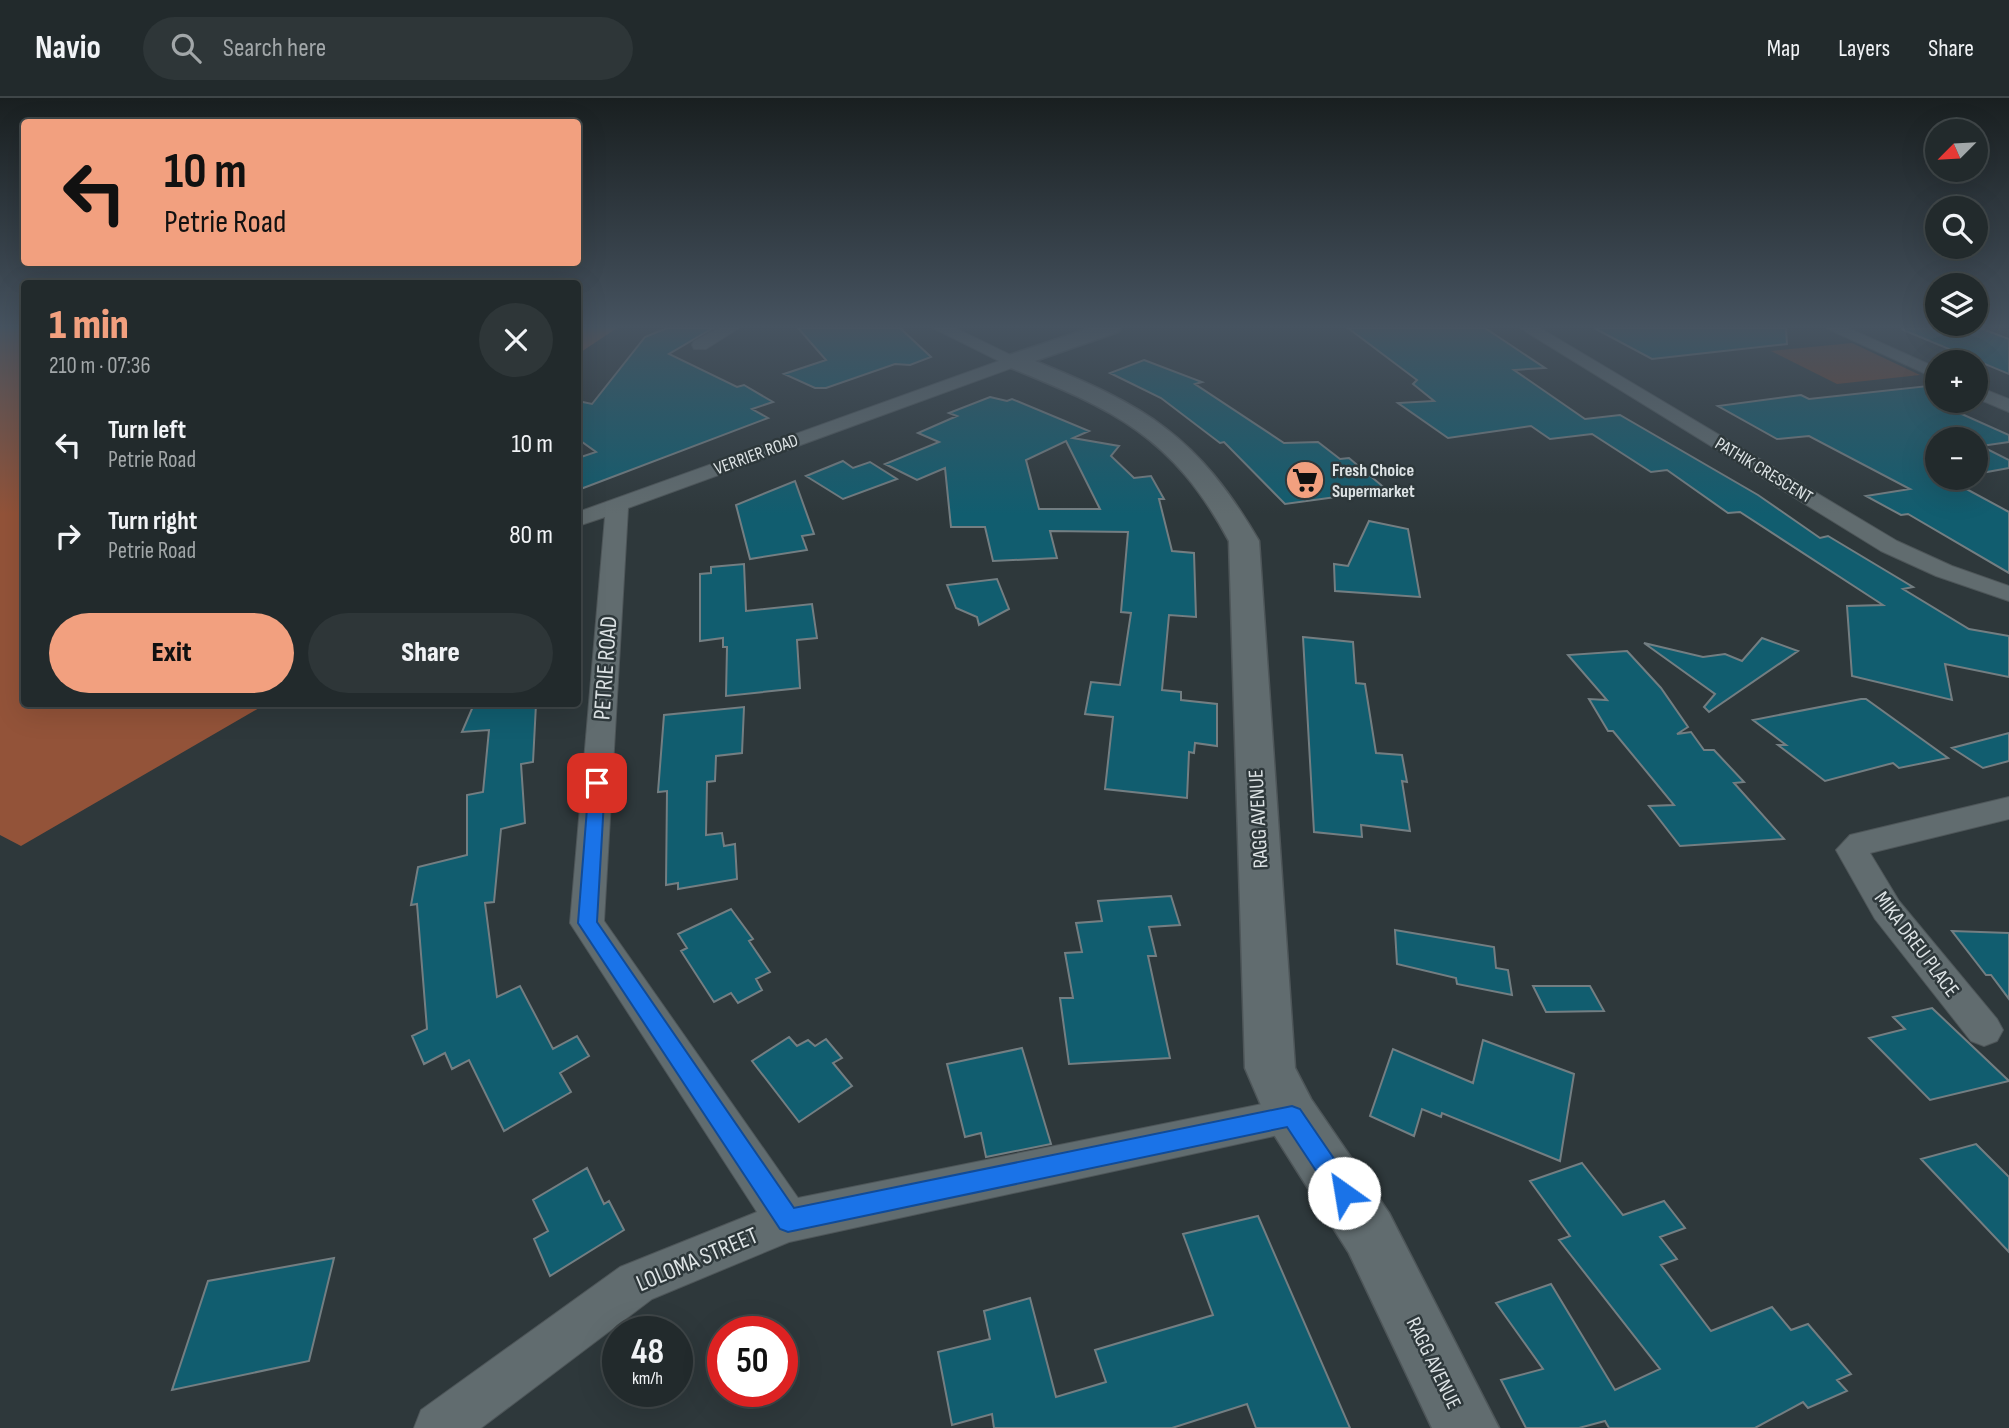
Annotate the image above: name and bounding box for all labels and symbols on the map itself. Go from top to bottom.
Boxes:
north arrow [1925,119,1988,182]
street label: VERRIER ROAD [711,430,801,479]
street label: PATHIK CRESCENT [1711,433,1816,508]
supermarket icon: Fresh Choice Supermarket [1284,459,1326,501]
place label: Fresh Choice Supermarket [1332,460,1415,502]
street label: PETRIE ROAD [587,615,624,721]
pin [567,753,627,813]
street label: RAGG AVENUE [1243,769,1274,869]
street label: MIKA DREU PLACE [1869,887,1964,1002]
position arrow [1307,1156,1381,1230]
street label: LOLOMA STREET [632,1221,763,1298]
street label: RAGG AVENUE [1401,1313,1466,1413]
speed limit sign: 50 [707,1316,798,1407]

